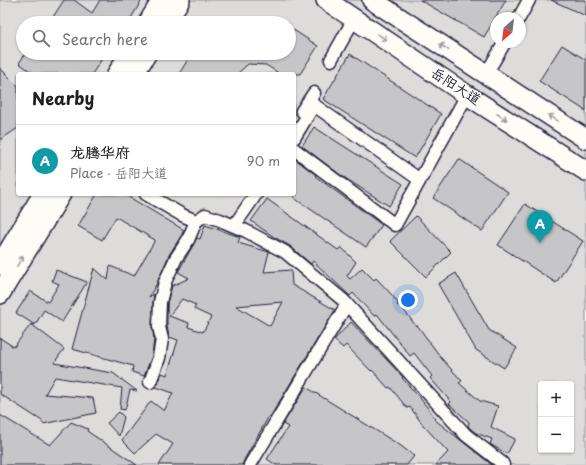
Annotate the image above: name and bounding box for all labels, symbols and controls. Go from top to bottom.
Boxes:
north arrow [490,12,526,48]
search box [16,16,296,60]
icon: search [30,27,52,49]
text: Search here [62,27,148,50]
one-way arrow [376,33,387,42]
one-way arrow [439,43,450,51]
street label: 岳阳大道 [427,62,485,110]
text: Nearby [32,85,94,111]
one-way arrow [496,113,507,121]
one-way arrow [547,113,559,121]
text: 龙腾华府 [70,140,130,163]
text: A [40,151,50,170]
text: 90 m [247,151,280,170]
text: Place · 岳阳大道 [70,163,167,182]
pin: A [527,210,553,243]
one-way arrow [17,255,25,267]
your location [398,290,418,310]
map controls [538,381,574,453]
button: + [538,381,574,417]
button: − [538,417,574,453]

